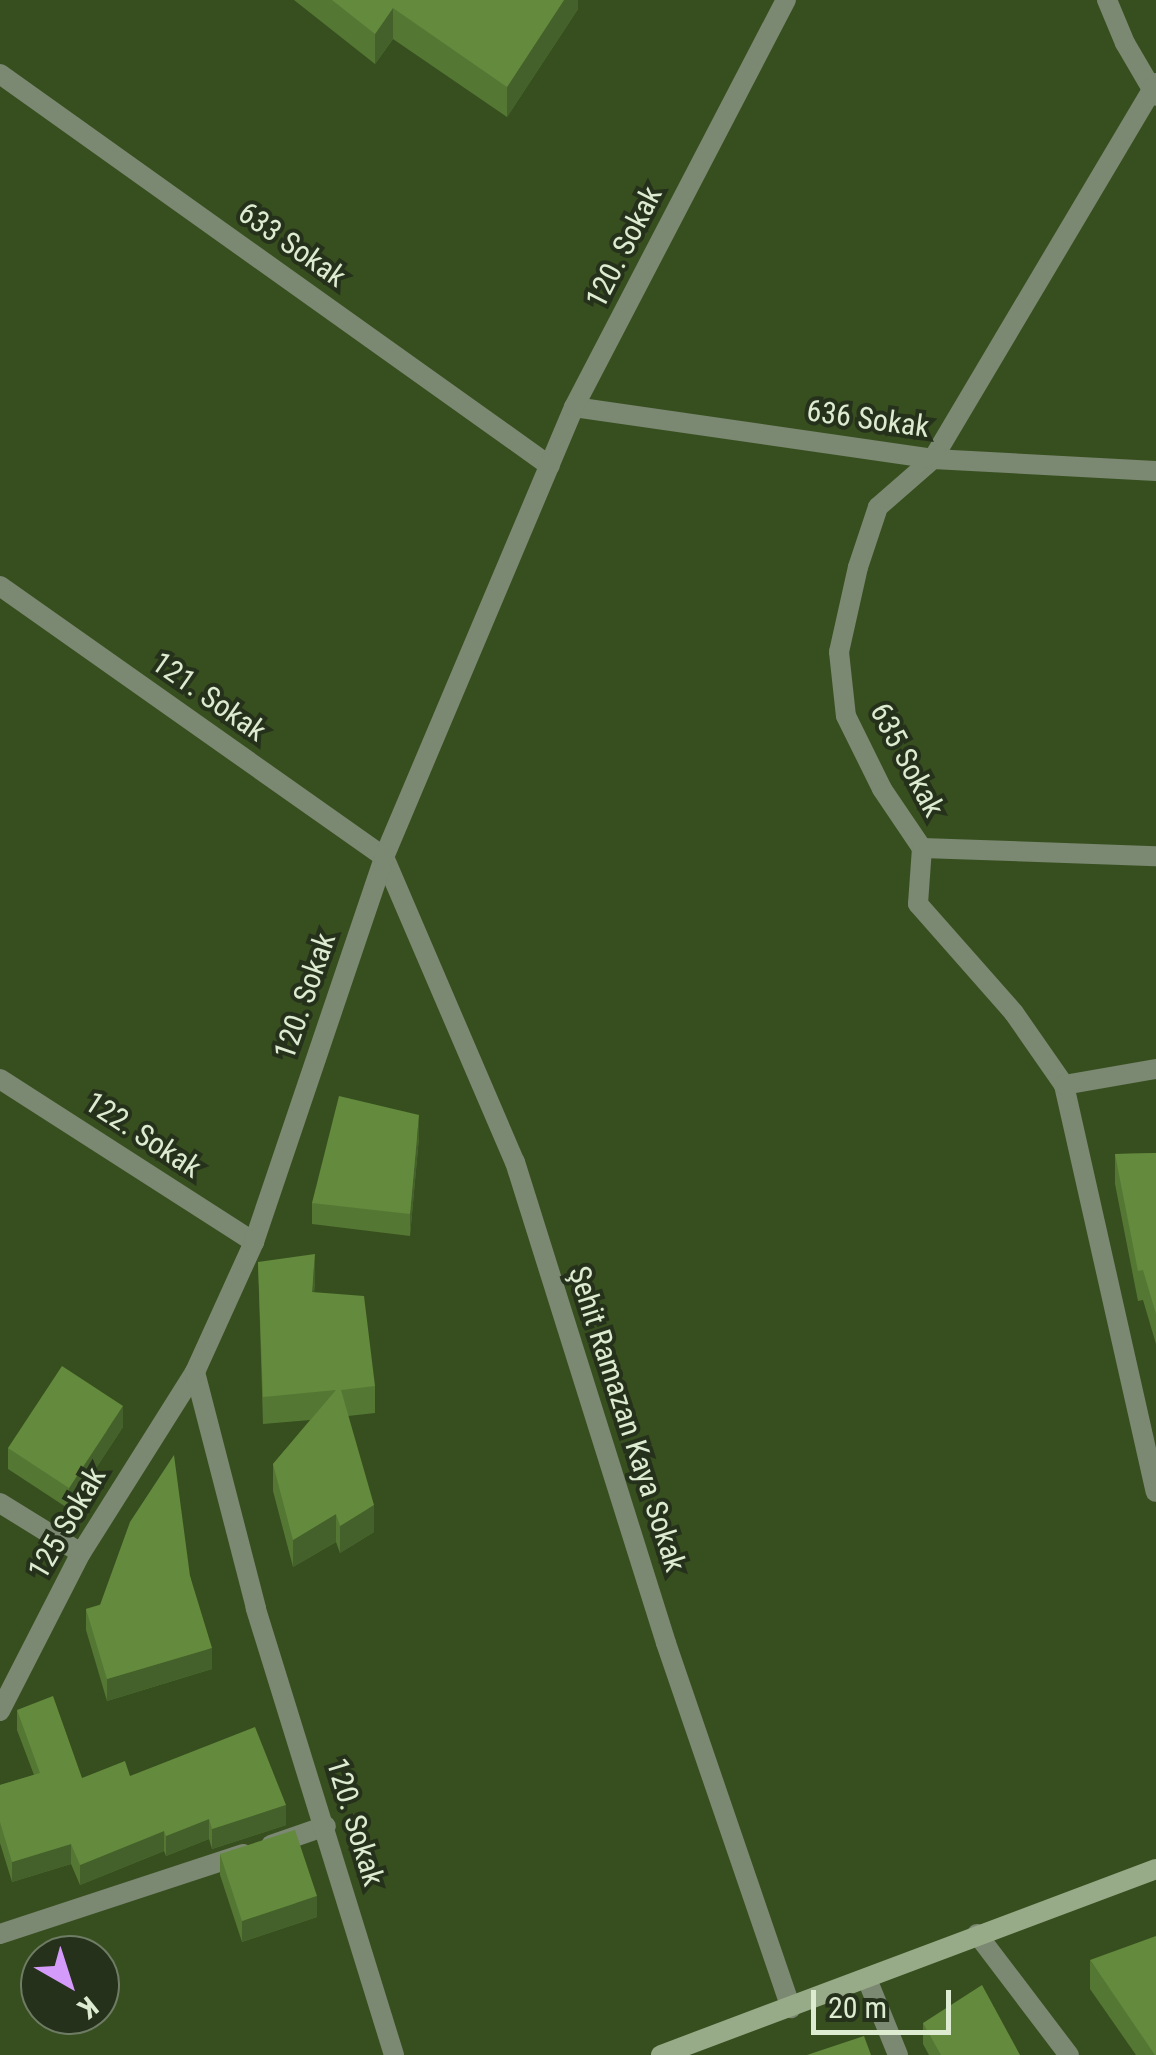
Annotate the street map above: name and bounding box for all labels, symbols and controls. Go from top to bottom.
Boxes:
street label: 120. Sokak [578,180,670,314]
street label: 633 Sokak [231,195,353,295]
street label: 636 Sokak [804,393,932,445]
street label: 121. Sokak [145,645,273,749]
street label: 635 Sokak [862,697,952,823]
street label: 120. Sokak [267,928,343,1064]
street label: 122. Sokak [78,1084,208,1186]
street label: Şehit Ramazan Kaya Sokak [561,1262,693,1576]
street label: 125 Sokak [21,1461,113,1585]
street label: 120. Sokak [319,1754,391,1890]
north arrow [20,1935,120,2035]
scale bar [816,1970,956,2032]
text: K [72,1989,104,2025]
text: 20 m [828,1990,887,2025]

